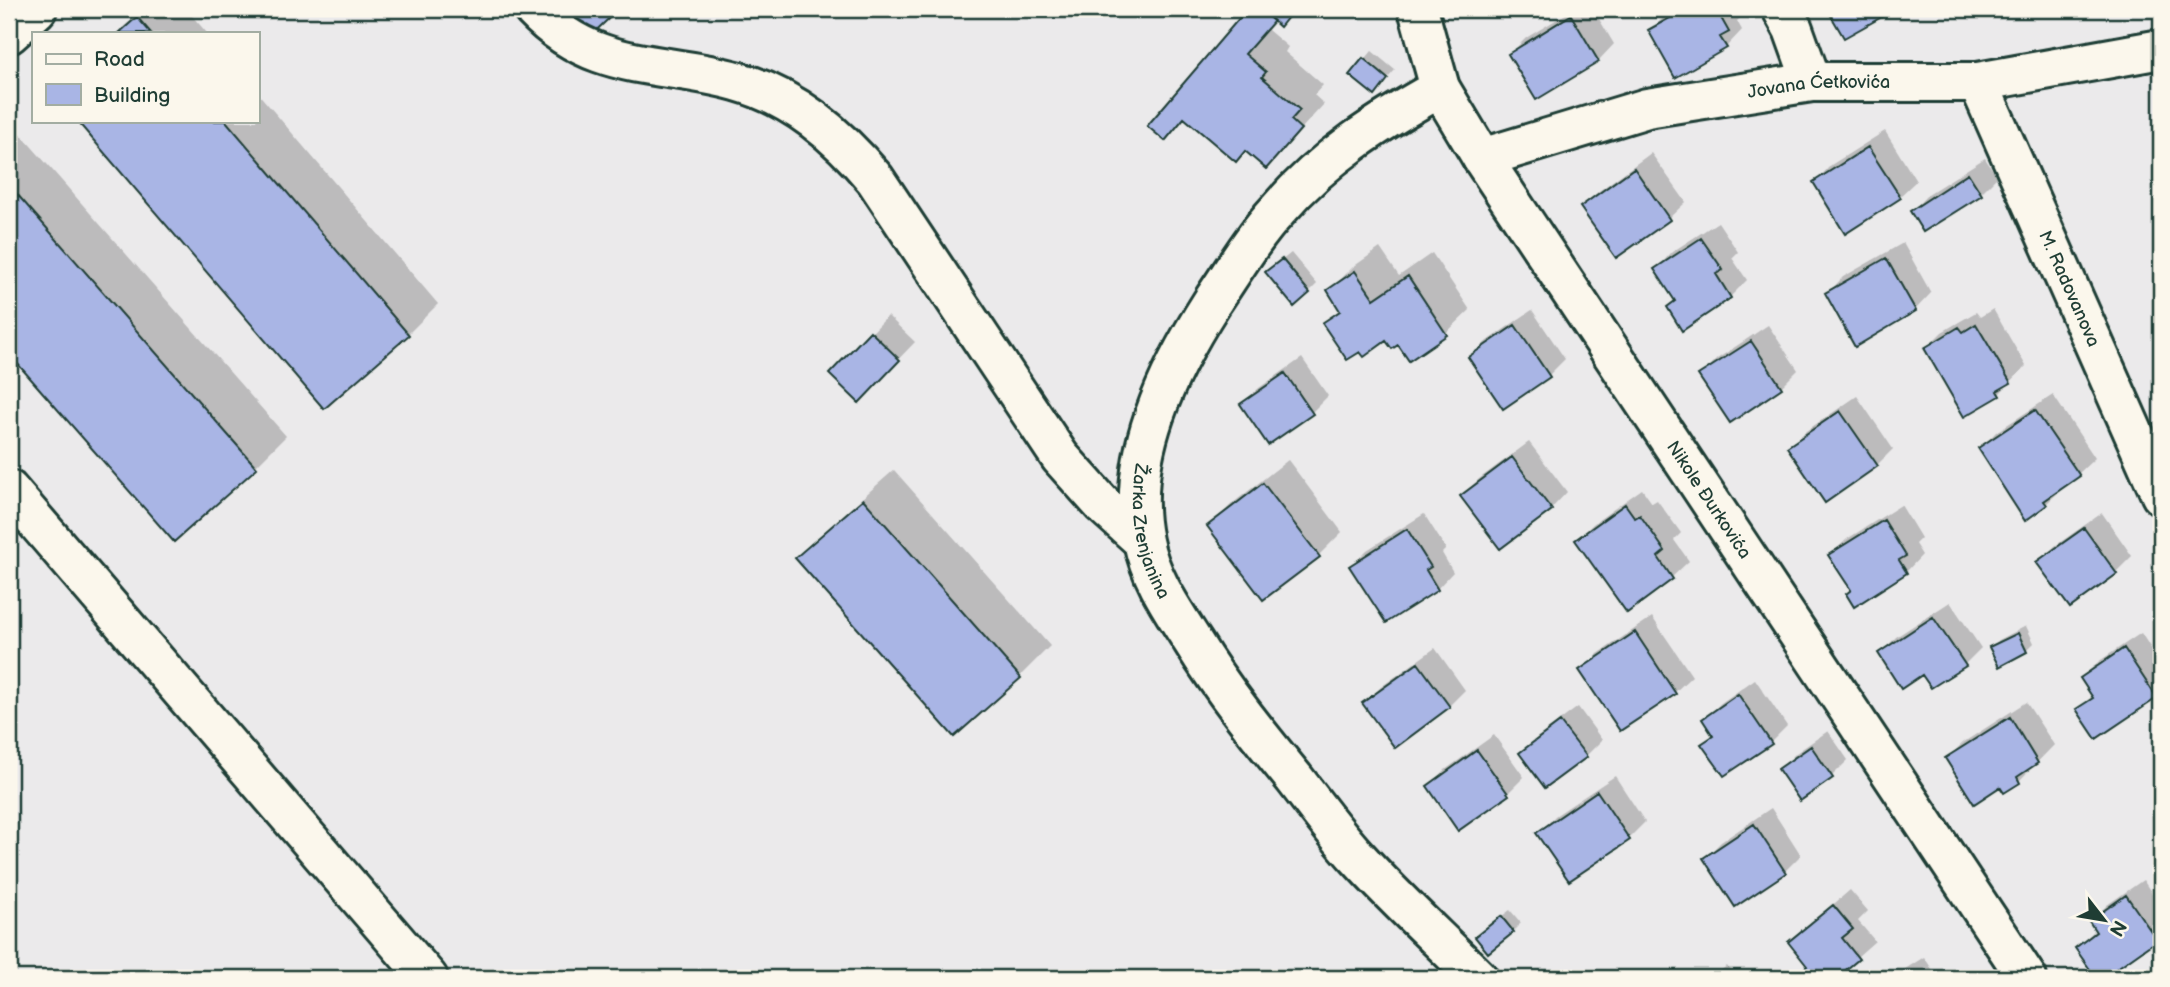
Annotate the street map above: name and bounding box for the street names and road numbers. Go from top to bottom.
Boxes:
street label: Jovana Ćetkovića [1746,70,1890,103]
street label: M. Radovanova [2034,227,2104,350]
street label: Nikole Đurkovića [1662,437,1755,563]
street label: Žarka Zrenjanina [1128,461,1174,603]

